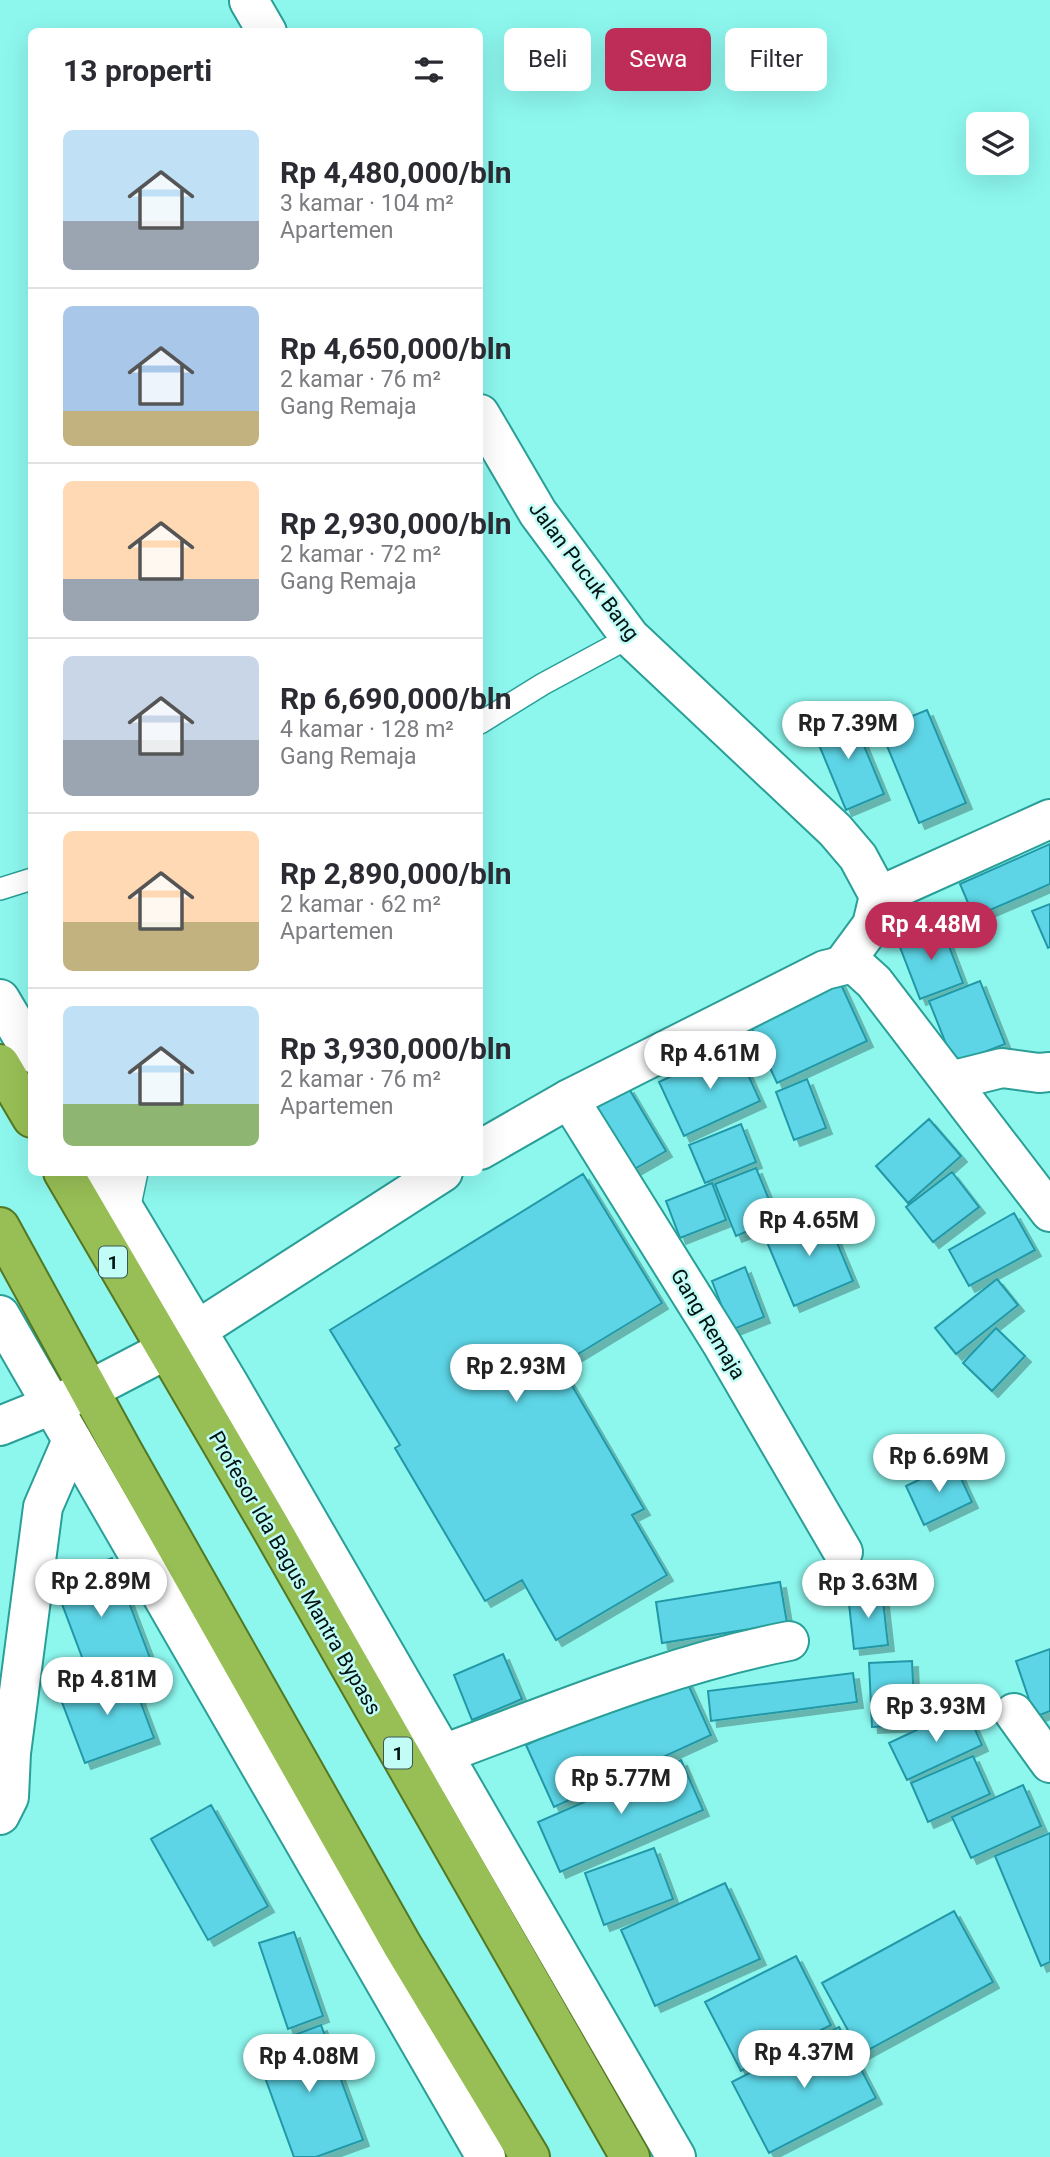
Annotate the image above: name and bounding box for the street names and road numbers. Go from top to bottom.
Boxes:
street label: Jalan Pucuk Bang [524,497,644,645]
road number: 1 [99,1246,127,1278]
street label: Gang Remaja [666,1264,750,1384]
street label: Profesor Ida Bagus Mantra Bypass [204,1427,386,1719]
road number: 1 [384,1737,412,1768]

